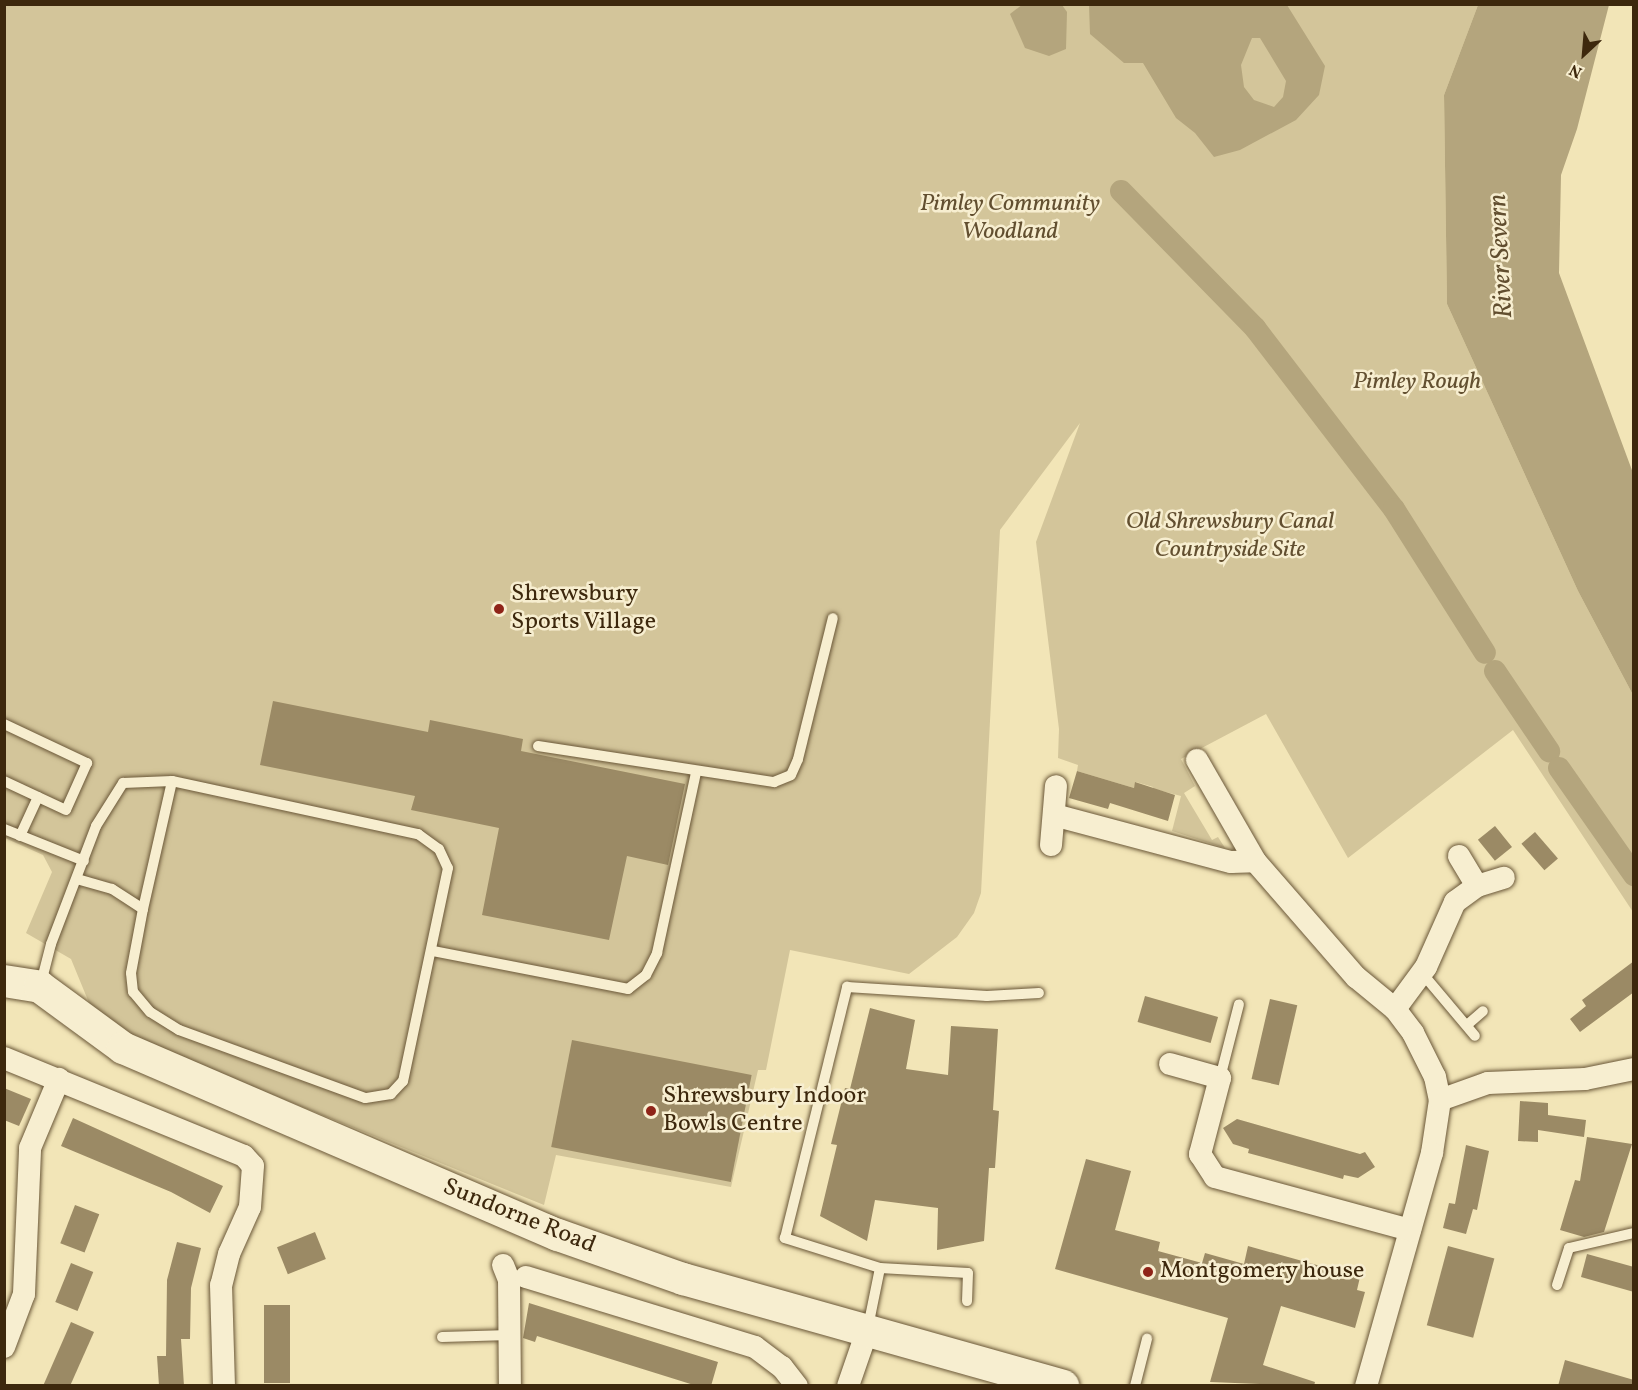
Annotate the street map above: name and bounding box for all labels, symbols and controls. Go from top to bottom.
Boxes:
north arrow [1554,24,1614,84]
text: N [1566,58,1586,83]
park label: Pimley Community Woodland [920,191,1100,247]
water label: River Severn [1483,193,1521,319]
park label: Pimley Rough [1353,369,1481,397]
park label: Old Shrewsbury Canal Countryside Site [1126,509,1334,565]
place label: Shrewsbury Sports Village [511,581,657,637]
marker: Shrewsbury Sports Village [492,602,506,616]
place label: Shrewsbury Indoor Bowls Centre [663,1083,867,1139]
marker: Shrewsbury Indoor Bowls Centre [644,1104,658,1118]
street label: Sundorne Road [438,1173,600,1261]
place label: Montgomery house [1160,1258,1365,1286]
marker: Montgomery house [1141,1265,1155,1279]

